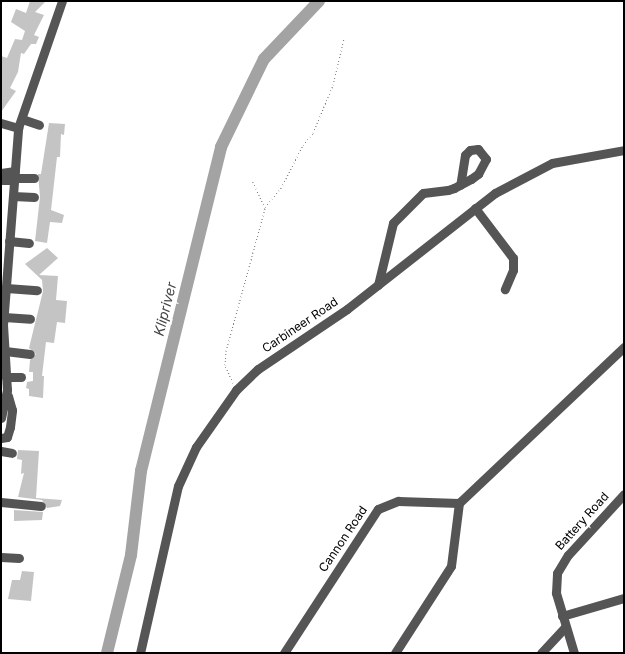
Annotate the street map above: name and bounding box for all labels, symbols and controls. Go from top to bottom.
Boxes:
water label: Klipriver [150,280,180,338]
street label: Carbineer Road [259,294,341,356]
street label: Battery Road [552,489,612,553]
street label: Cannon Road [316,503,370,575]

